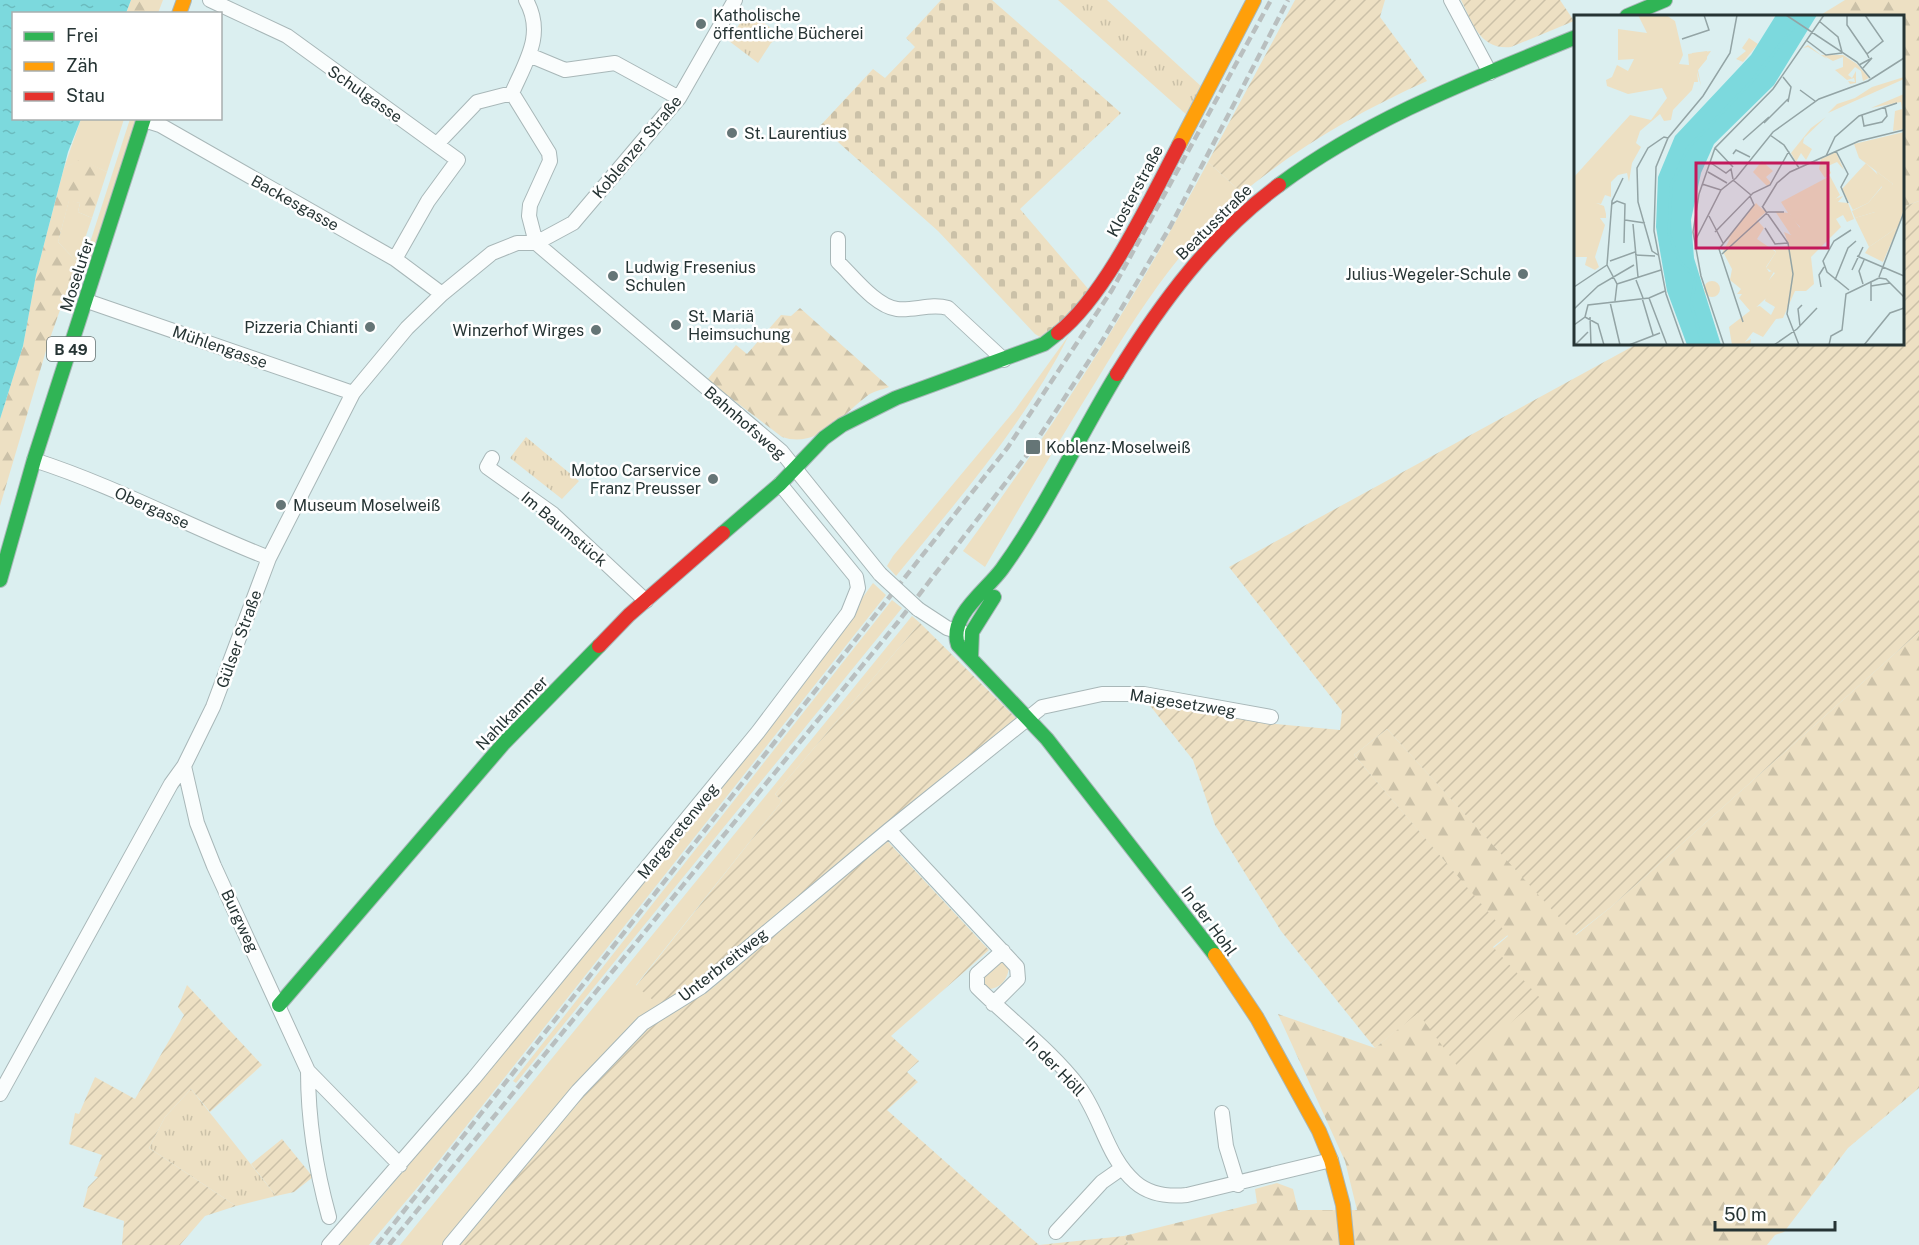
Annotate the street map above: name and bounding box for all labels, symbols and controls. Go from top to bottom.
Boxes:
place label: Katholische öffentliche Bücherei [713,6,864,43]
legend [12,12,222,120]
inset map [1574,15,1904,345]
marker: Katholische öffentliche Bücherei [694,17,708,31]
text: Frei [66,25,98,46]
text: Zäh [66,55,98,76]
street label: Schulgasse [324,61,406,127]
text: Stau [66,85,105,106]
street label: Koblenzer Straße [588,92,686,202]
place label: St. Laurentius [744,124,847,143]
marker: St. Laurentius [725,126,739,140]
street label: Klosterstraße [1103,142,1167,240]
street label: Backesgasse [248,171,342,235]
street label: Beatusstraße [1172,180,1256,264]
street label: Moselufer [56,236,98,314]
place label: Ludwig Fresenius Schulen [625,258,756,295]
place label: Julius-Wegeler-Schule [1346,265,1511,284]
marker: Julius-Wegeler-Schule [1516,267,1530,281]
marker: Ludwig Fresenius Schulen [606,269,620,283]
place label: St. Mariä Heimsuchung [688,307,791,344]
place label: Pizzeria Chianti [244,318,358,337]
marker: St. Mariä Heimsuchung [669,318,683,332]
marker: Pizzeria Chianti [363,320,377,334]
place label: Winzerhof Wirges [453,321,584,340]
street label: Mühlengasse [170,322,270,372]
marker: Winzerhof Wirges [589,323,603,337]
road number: B 49 [47,337,95,361]
street label: Bahnhofsweg [700,383,790,464]
marker: Koblenz-Moselweiß [1024,438,1042,456]
place label: Koblenz-Moselweiß [1046,438,1191,457]
place label: Motoo Carservice Franz Preusser [571,461,701,498]
marker: Motoo Carservice Franz Preusser [706,472,720,486]
street label: Obergasse [112,483,192,533]
street label: Im Baumstück [517,488,611,570]
place label: Museum Moselweiß [293,496,440,515]
marker: Museum Moselweiß [274,498,288,512]
street label: Gülser Straße [212,587,266,691]
street label: Nahlkammer [472,672,552,754]
street label: Maigesetzweg [1128,685,1238,721]
street label: Margaretenweg [634,779,722,883]
street label: In der Hohl [1177,882,1241,960]
street label: Burgweg [217,886,263,956]
street label: Unterbreitweg [675,924,771,1006]
street label: In der Höll [1021,1032,1089,1100]
scale bar [1715,1194,1835,1232]
text: 50 m [1724,1204,1767,1225]

